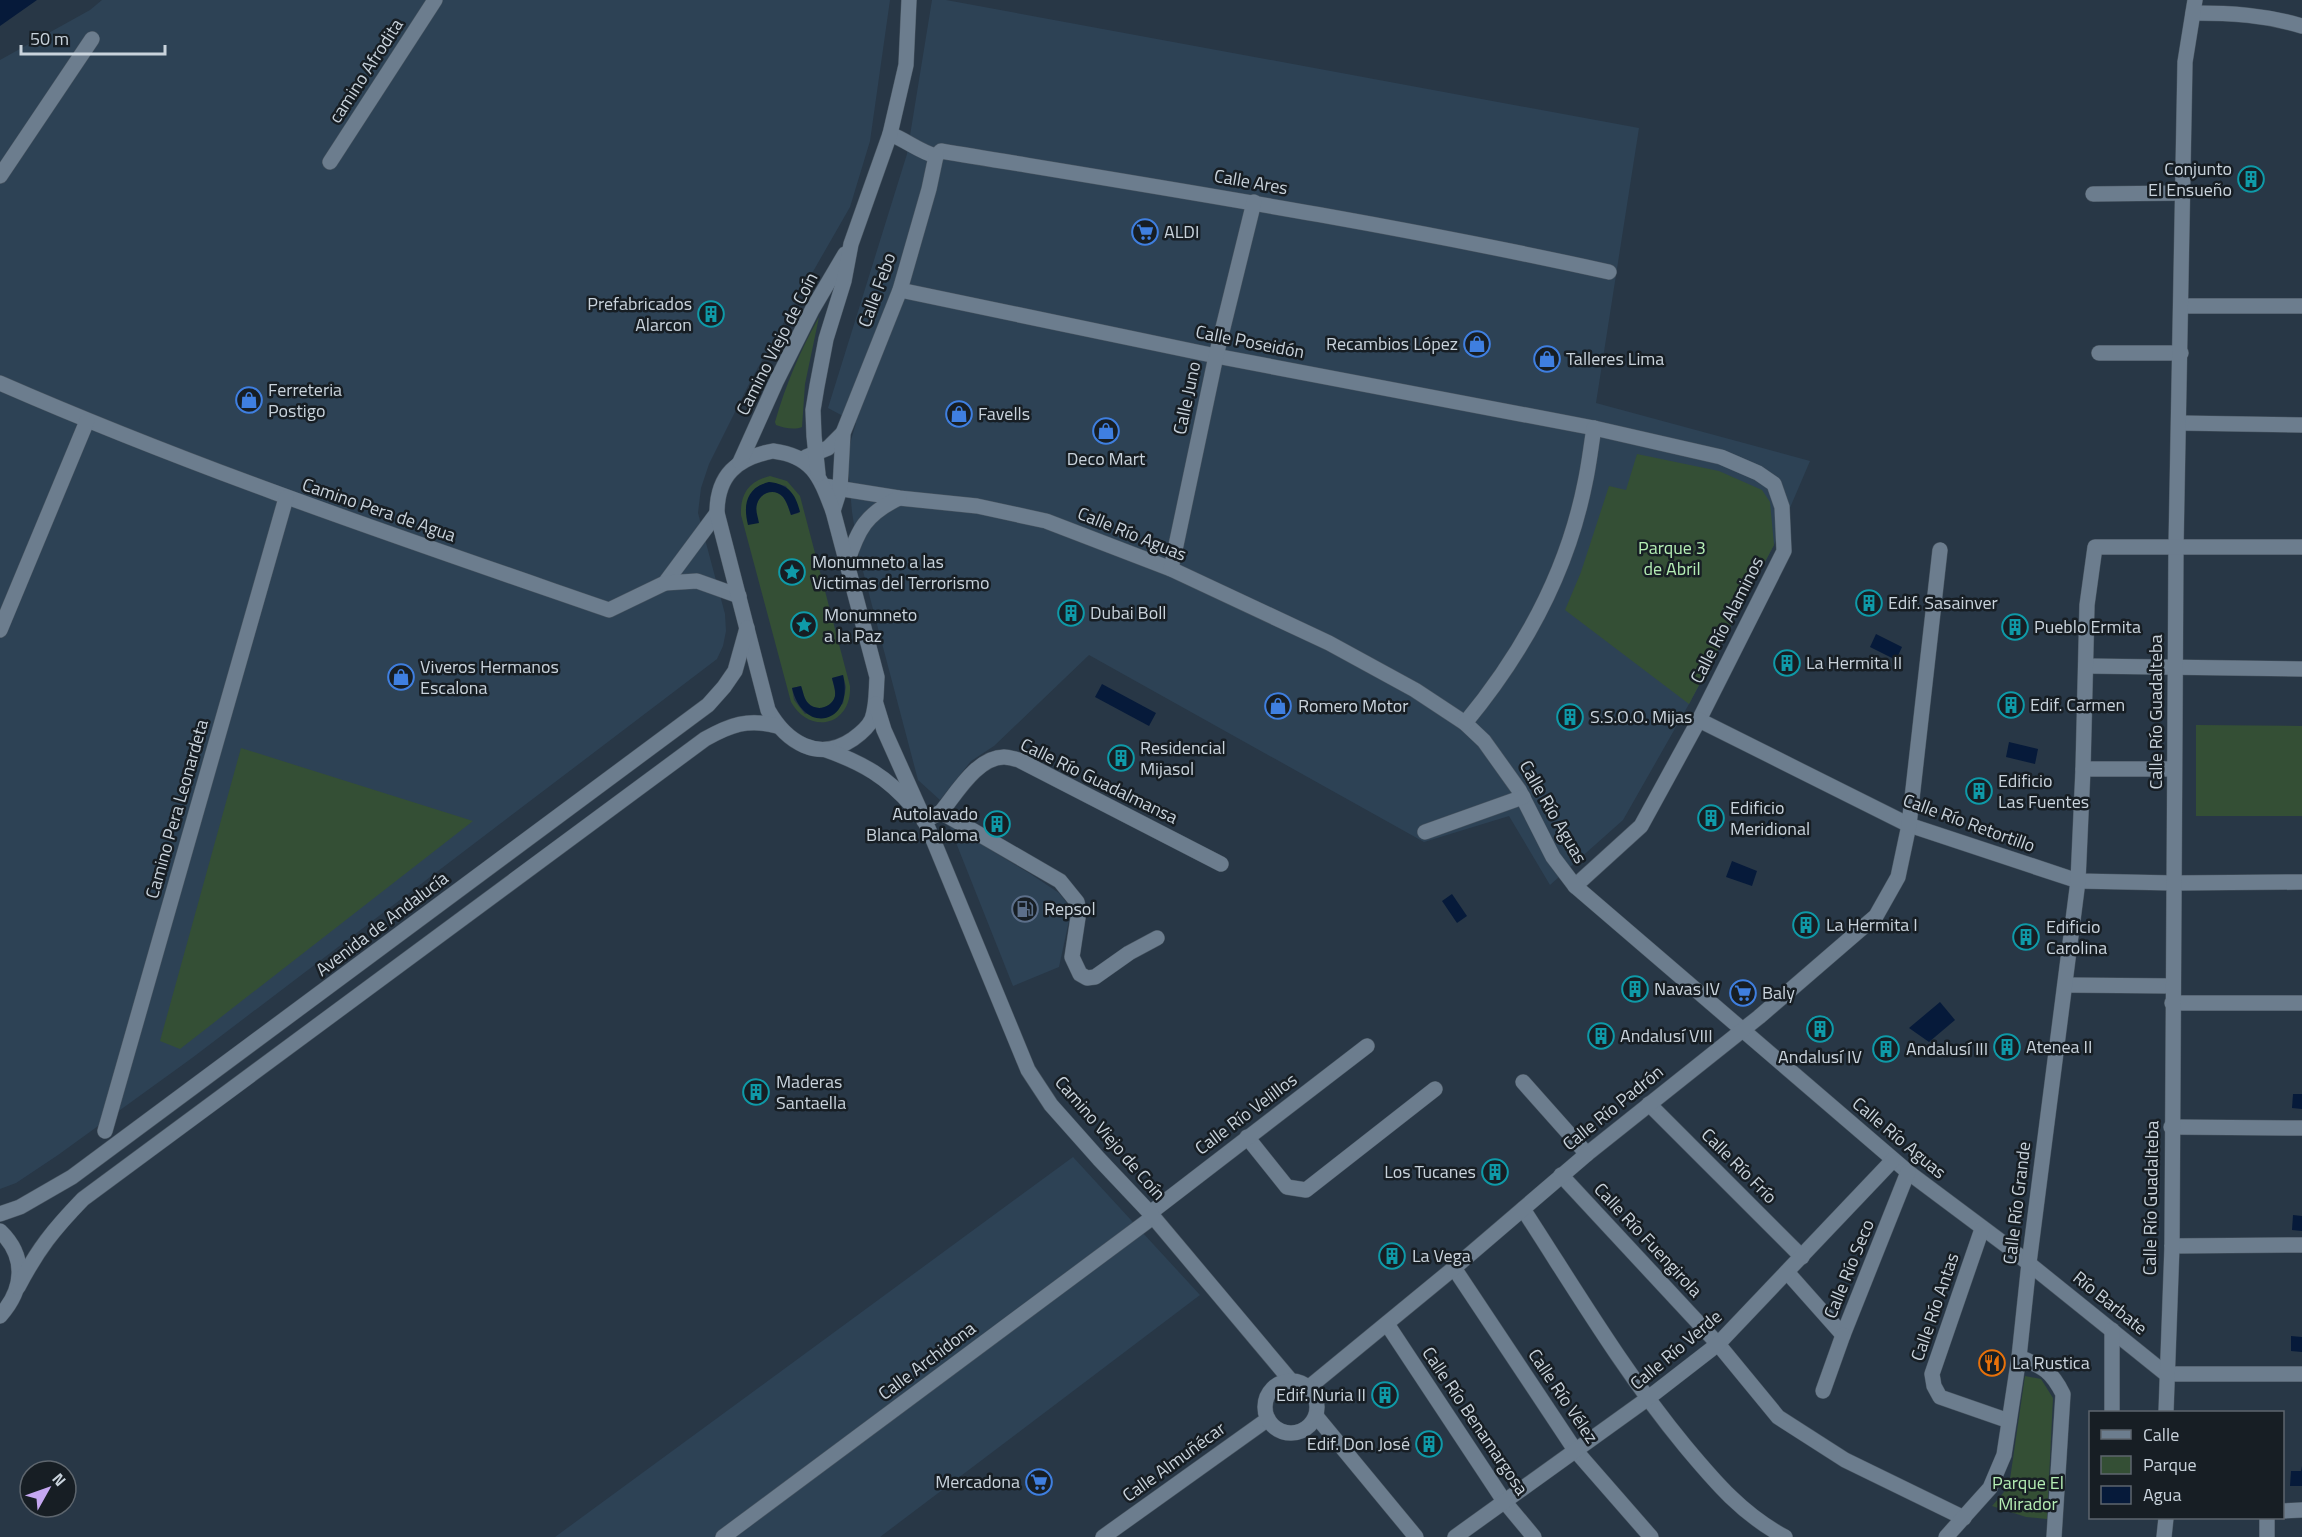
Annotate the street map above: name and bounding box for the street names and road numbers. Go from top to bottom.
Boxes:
street label: camino Afrodita [322,13,410,128]
street label: Calle Ares [1212,162,1290,201]
street label: Calle Febo [851,249,902,331]
street label: Camino Viejo de Coín [729,268,824,420]
street label: Calle Poseidón [1193,318,1307,365]
street label: Calle Juno [1166,359,1207,437]
street label: Camino Pera de Agua [299,471,460,548]
street label: Calle Río Aguas [1074,499,1191,568]
street label: Calle Río Alaminos [1683,552,1770,688]
street label: Calle Río Guadalteba [2142,635,2169,789]
street label: Camino Pera Leonardeta [138,716,215,902]
street label: Calle Río Guadalmansa [1016,731,1183,830]
street label: Calle Río Aguas [1513,755,1594,868]
street label: Calle Río Retortillo [1899,786,2039,859]
street label: Avenida de Andalucía [310,865,454,983]
street label: Calle Río Padrón [1556,1058,1669,1157]
street label: Calle Río Velillos [1189,1066,1303,1161]
street label: Camino Viejo de Coín [1049,1070,1172,1206]
street label: Calle Río Aguas [1846,1090,1952,1185]
street label: Calle Río Guadalteba [2136,1120,2165,1276]
street label: Calle Río Frío [1695,1122,1783,1210]
street label: Calle Río Grande [1996,1140,2037,1266]
street label: Calle Río Fuengirola [1588,1176,1709,1303]
street label: Calle Río Seco [1816,1215,1881,1322]
street label: Calle Río Antas [1903,1249,1966,1365]
street label: Río Barbate [2067,1264,2153,1341]
street label: Calle Río Verde [1624,1303,1727,1396]
street label: Calle Archidona [872,1315,981,1406]
street label: Calle Río Benamargosa [1416,1341,1535,1500]
street label: Calle Río Vélez [1522,1343,1605,1448]
street label: Calle Almuñécar [1117,1415,1231,1508]

